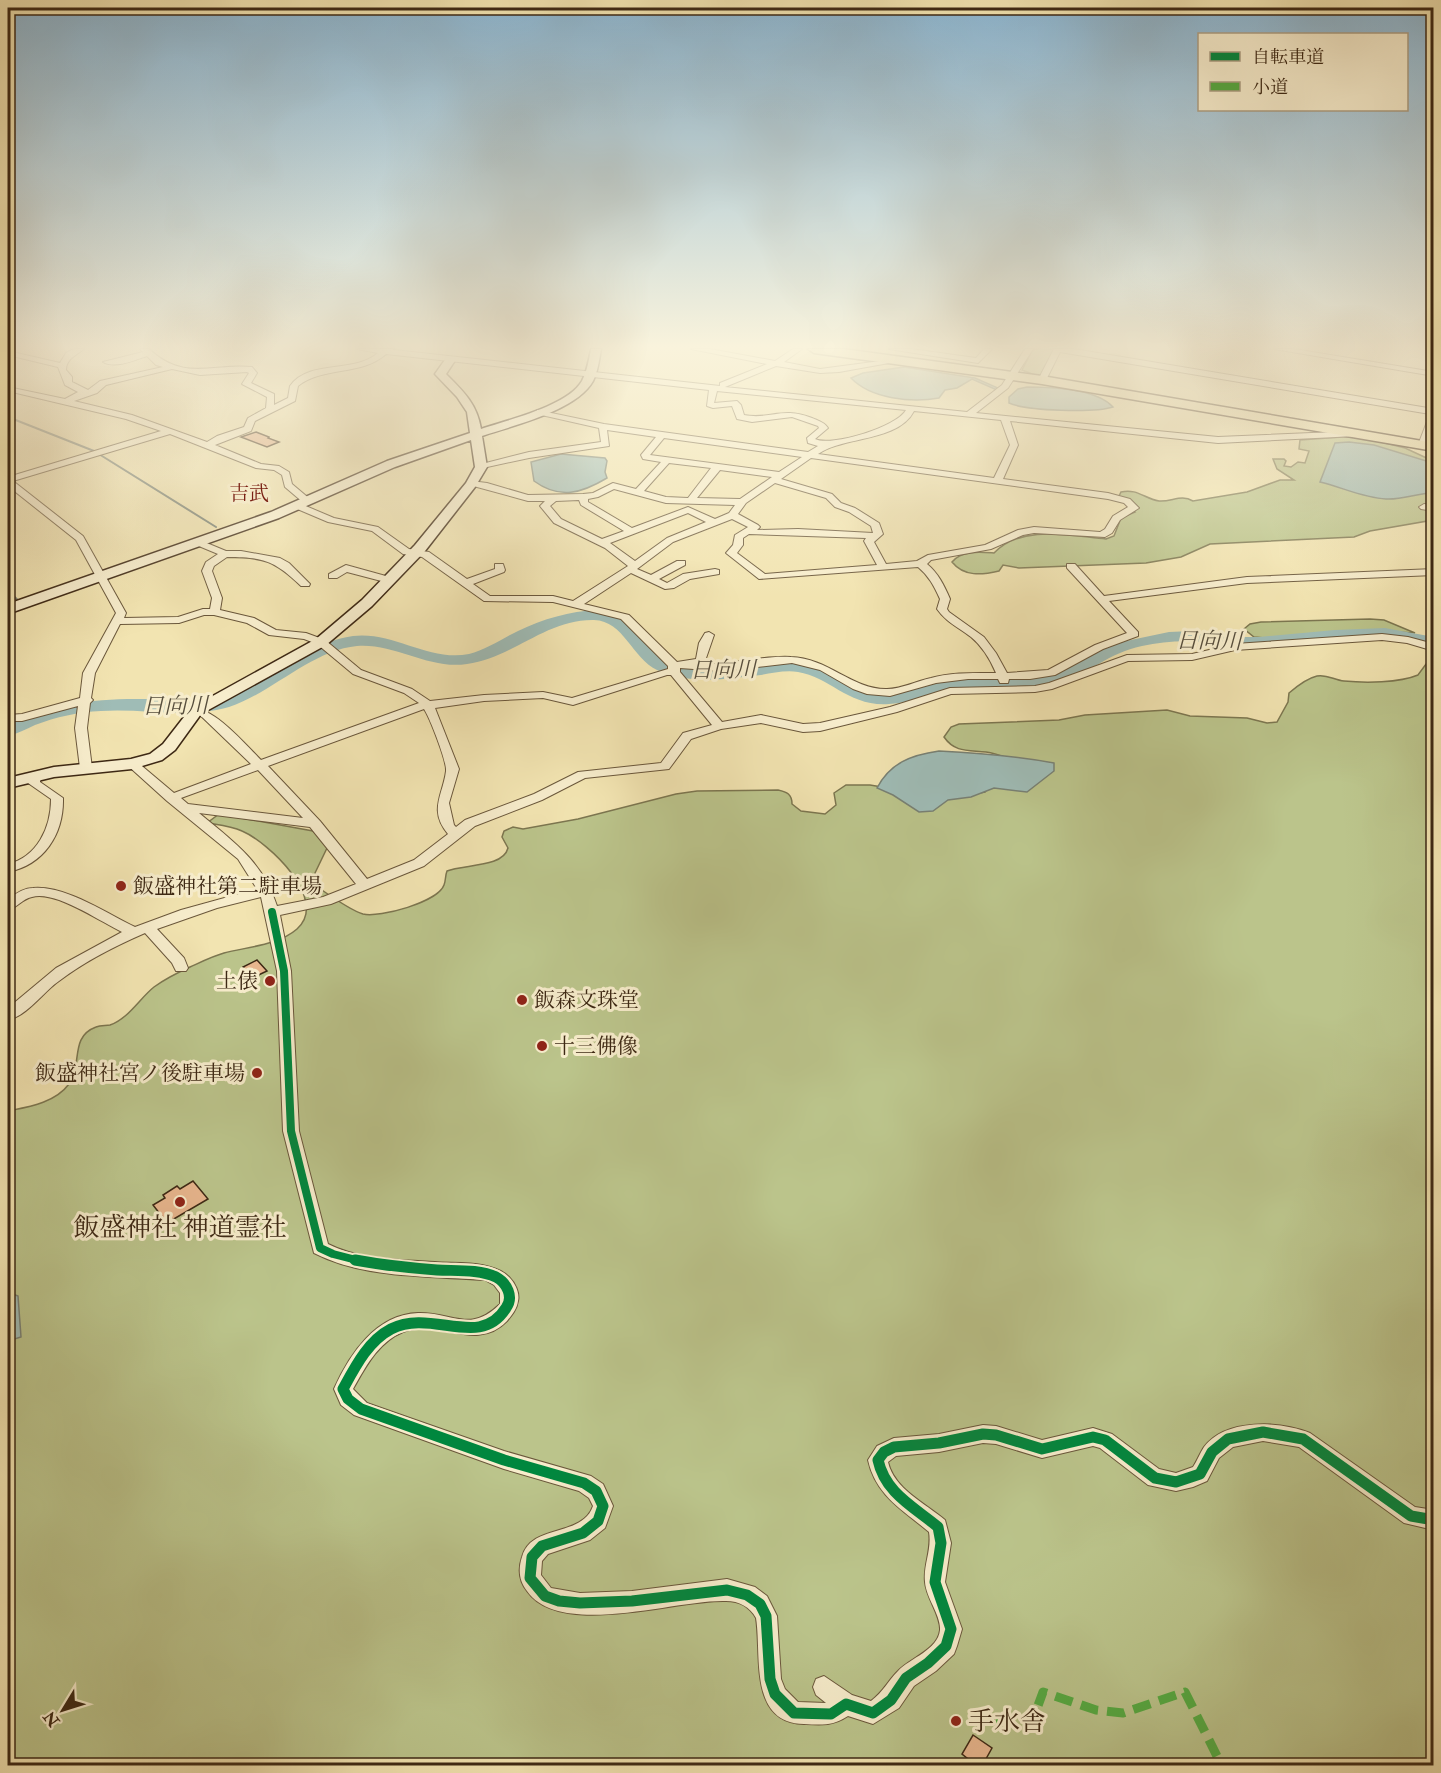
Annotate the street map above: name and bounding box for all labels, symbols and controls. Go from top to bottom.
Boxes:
legend [1198,33,1408,111]
text: 自転車道 [1252,46,1324,69]
text: 小道 [1252,76,1288,99]
district label: 吉武 [229,481,269,506]
water label: 日向川 [1176,626,1244,656]
water label: 日向川 [690,655,758,685]
water label: 日向川 [142,691,210,721]
place label: 飯盛神社第二駐車場 [133,873,322,900]
marker: 飯盛神社第二駐車場 [114,879,128,893]
place label: 土俵 [216,968,258,995]
marker: 土俵 [263,974,277,988]
place label: 飯森文珠堂 [534,987,639,1014]
marker: 飯森文珠堂 [515,993,529,1007]
place label: 十三佛像 [554,1033,638,1060]
marker: 十三佛像 [535,1039,549,1053]
place label: 飯盛神社宮ノ後駐車場 [35,1060,245,1087]
marker: 飯盛神社宮ノ後駐車場 [250,1066,264,1080]
marker: 飯盛神社 神道霊社 [173,1195,187,1209]
place label: 飯盛神社 神道霊社 [73,1212,287,1244]
north arrow [33,1680,93,1740]
text: N [39,1706,65,1731]
place label: 手水舎 [968,1706,1046,1738]
marker: 手水舎 [949,1714,963,1728]

